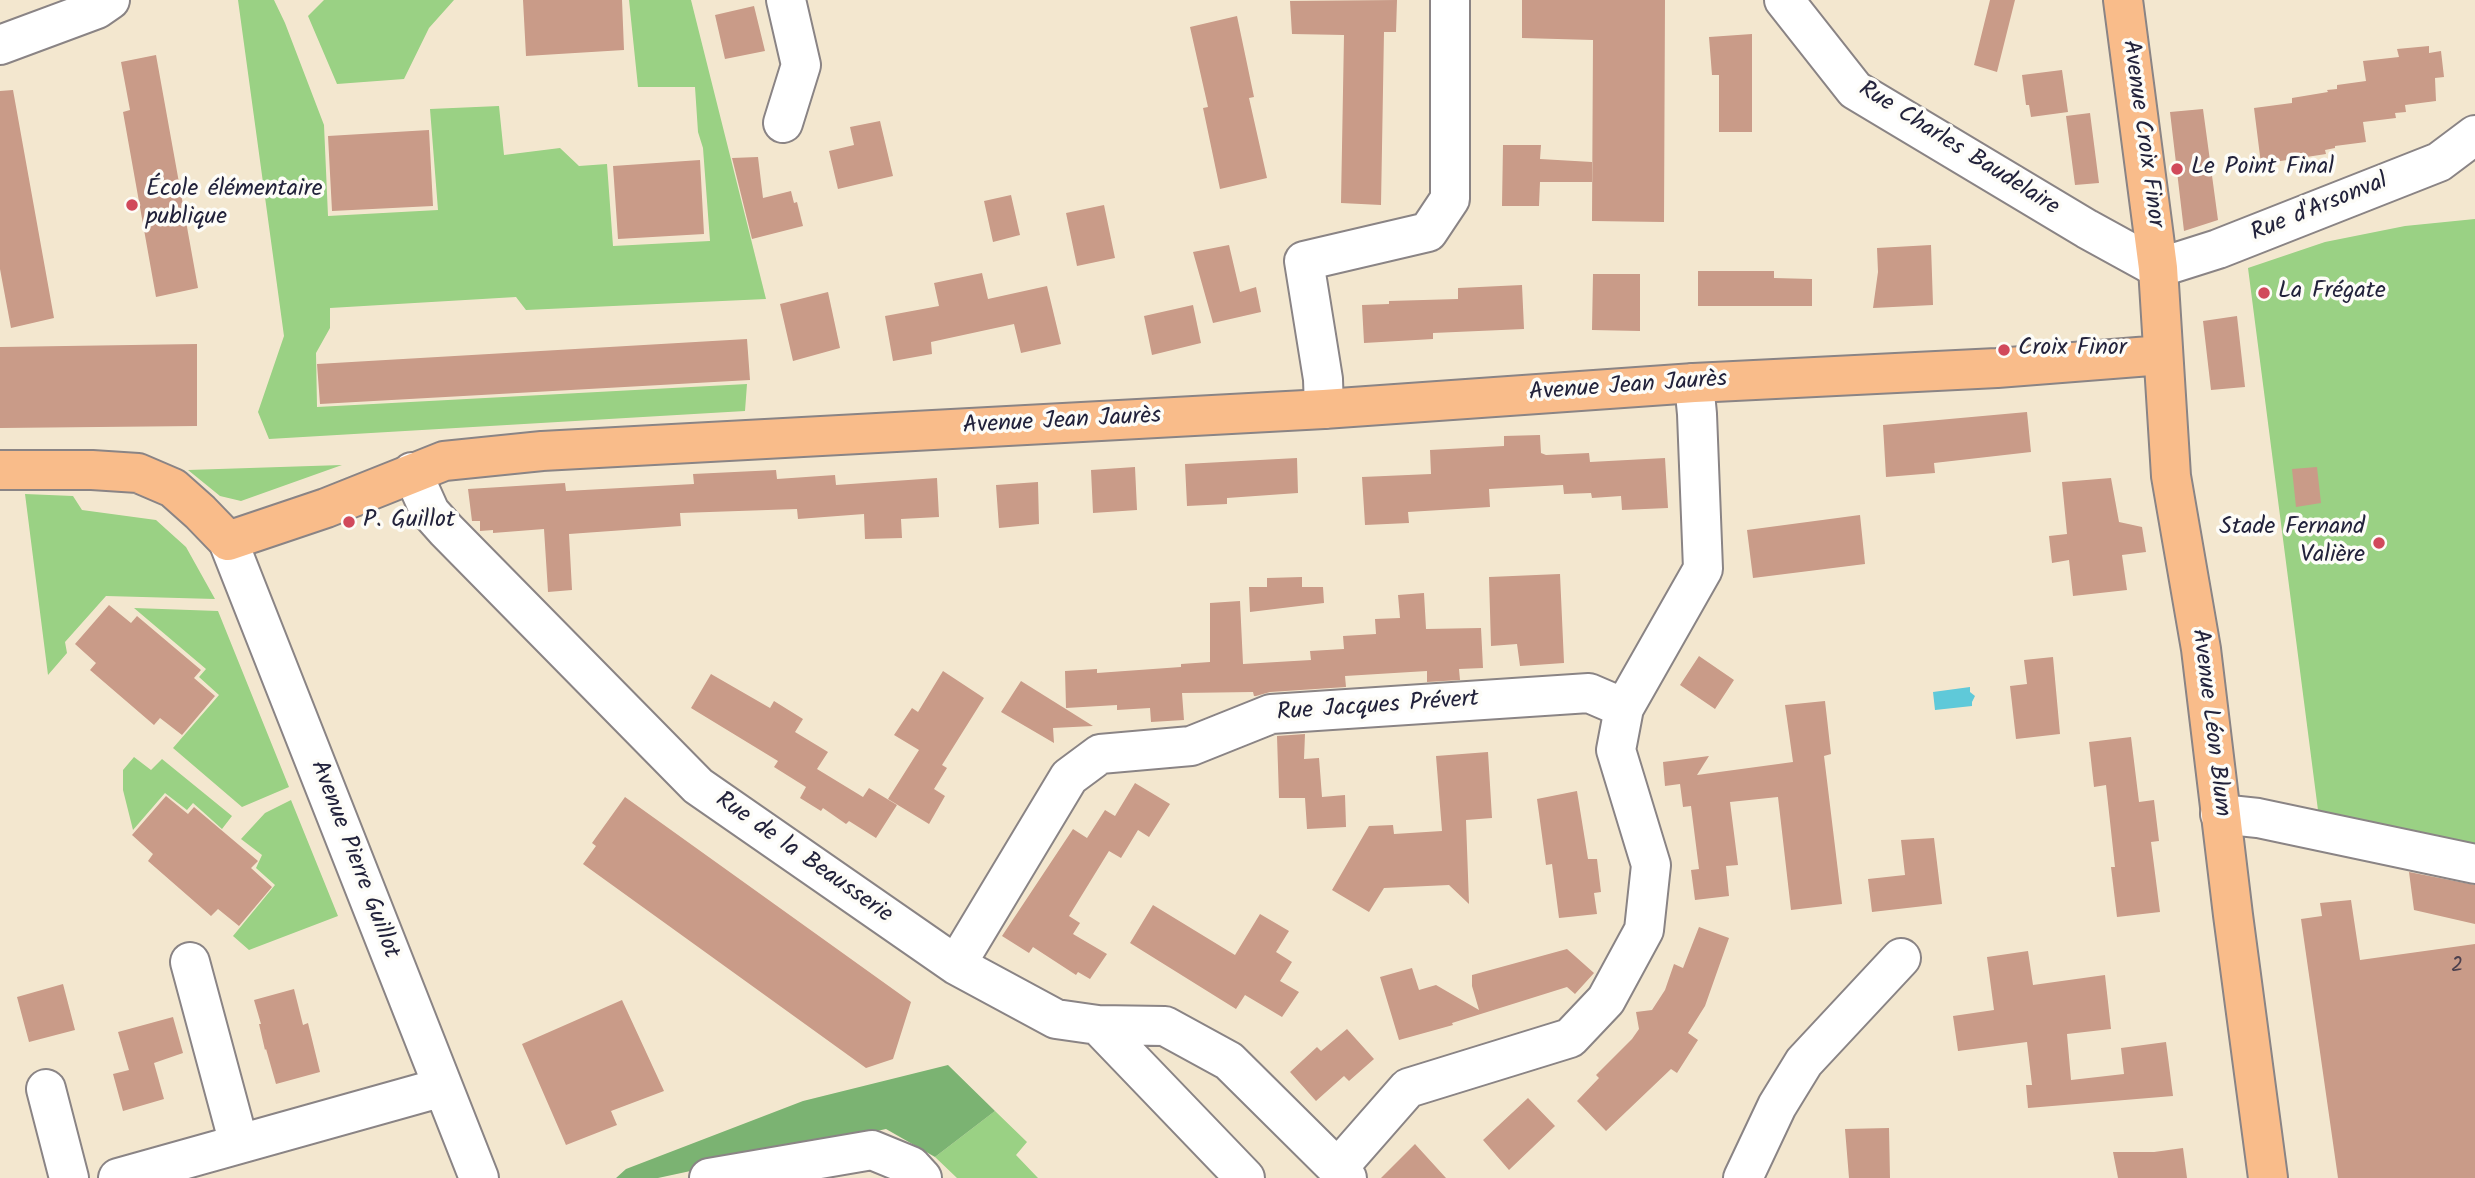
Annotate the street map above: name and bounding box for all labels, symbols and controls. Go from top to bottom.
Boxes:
street label: Avenue Croix Finor [2114,38,2168,230]
street label: Rue Charles Baudelaire [1852,76,2064,224]
place label: Le Point Final [2191,155,2334,183]
marker: Le Point Final [2169,161,2185,177]
street label: Rue d'Arsonval [2247,168,2393,250]
place label: École élémentaire publique [146,177,322,233]
marker: École élémentaire publique [124,197,140,213]
place label: La Frégate [2278,279,2386,307]
marker: La Frégate [2256,285,2272,301]
place label: Croix Finor [2018,336,2127,364]
marker: Croix Finor [1996,342,2012,358]
street label: Avenue Jean Jaurès [1528,367,1728,409]
street label: Avenue Jean Jaurès [962,403,1162,443]
place label: P. Guillot [363,508,455,536]
marker: P. Guillot [341,514,357,530]
place label: Stade Fernand Valière [2219,515,2365,571]
marker: Stade Fernand Valière [2371,535,2387,551]
street label: Avenue Léon Blum [2183,627,2235,819]
street label: Rue Jacques Prévert [1276,687,1480,729]
street label: Avenue Pierre Guillot [302,757,404,963]
street label: Rue de la Beausserie [709,787,897,931]
house number: 2 [2451,954,2463,980]

